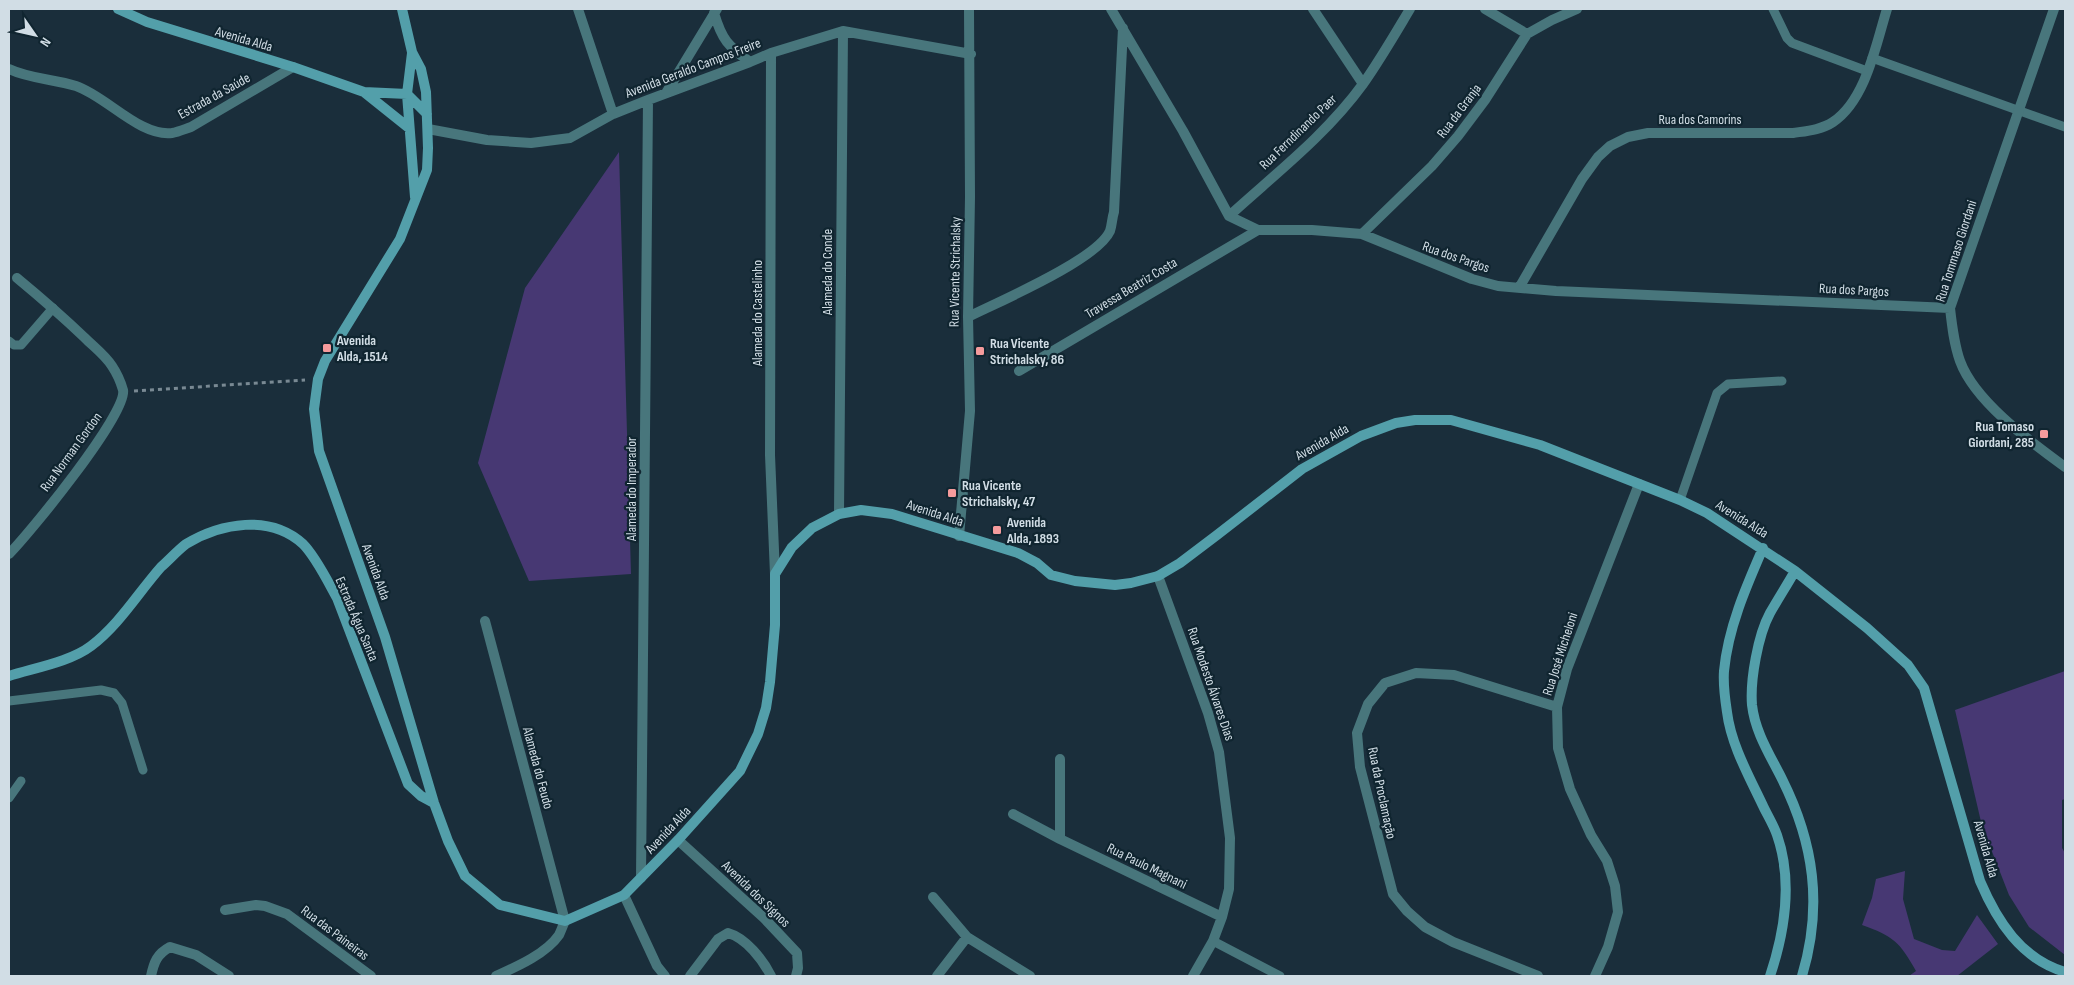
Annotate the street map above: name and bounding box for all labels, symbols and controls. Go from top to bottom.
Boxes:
north arrow [10,10,60,60]
street label: Avenida Alda [212,22,275,55]
text: N [36,34,55,50]
street label: Avenida Geraldo Campos Freire [622,34,763,102]
street label: Estrada da Saúde [175,69,253,123]
street label: Rua da Granja [1433,81,1485,141]
street label: Rua Ferndinando Paer [1256,91,1340,173]
street label: Rua dos Camorins [1658,111,1742,128]
street label: Rua Tommaso Giordani [1932,198,1980,304]
street label: Rua Vicente Strichalsky [946,216,964,327]
street label: Alameda do Conde [819,229,836,316]
street label: Rua dos Pargos [1420,238,1492,276]
street label: Travessa Beatriz Costa [1082,254,1180,322]
street label: Alameda do Castelinho [749,260,766,367]
street label: Rua dos Pargos [1819,280,1889,300]
place label: Avenida Alda, 1514 [336,332,388,365]
place label: Rua Vicente Strichalsky, 86 [990,335,1064,368]
marker: Avenida Alda, 1514 [321,342,333,354]
marker: Rua Vicente Strichalsky, 86 [974,345,986,357]
street label: Rua Norman Gordon [37,409,105,495]
place label: Rua Tomaso Giordani, 285 [1968,418,2034,451]
street label: Avenida Alda [1291,420,1352,465]
marker: Rua Tomaso Giordani, 285 [2038,428,2050,440]
street label: Alameda do Imperador [623,437,640,542]
place label: Rua Vicente Strichalsky, 47 [962,477,1036,510]
marker: Rua Vicente Strichalsky, 47 [946,487,958,499]
street label: Avenida Alda [903,496,966,530]
street label: Avenida Alda [1712,496,1771,542]
place label: Avenida Alda, 1893 [1006,514,1059,547]
marker: Avenida Alda, 1893 [991,524,1003,536]
street label: Avenida Alda [358,541,394,603]
street label: Estrada Água Santa [332,574,382,664]
street label: Rua José Micheloni [1539,610,1581,698]
street label: Rua Modesto Álvares Dias [1184,625,1238,743]
street label: Alameda do Feudo [519,724,557,811]
street label: Rua da Proclamação [1364,746,1400,841]
street label: Avenida Alda [641,803,694,858]
street label: Avenida Alda [1969,817,2002,880]
street label: Rua Paulo Magnani [1104,839,1190,893]
street label: Avenida dos Signos [717,856,794,931]
street label: Rua das Paineiras [298,902,372,964]

